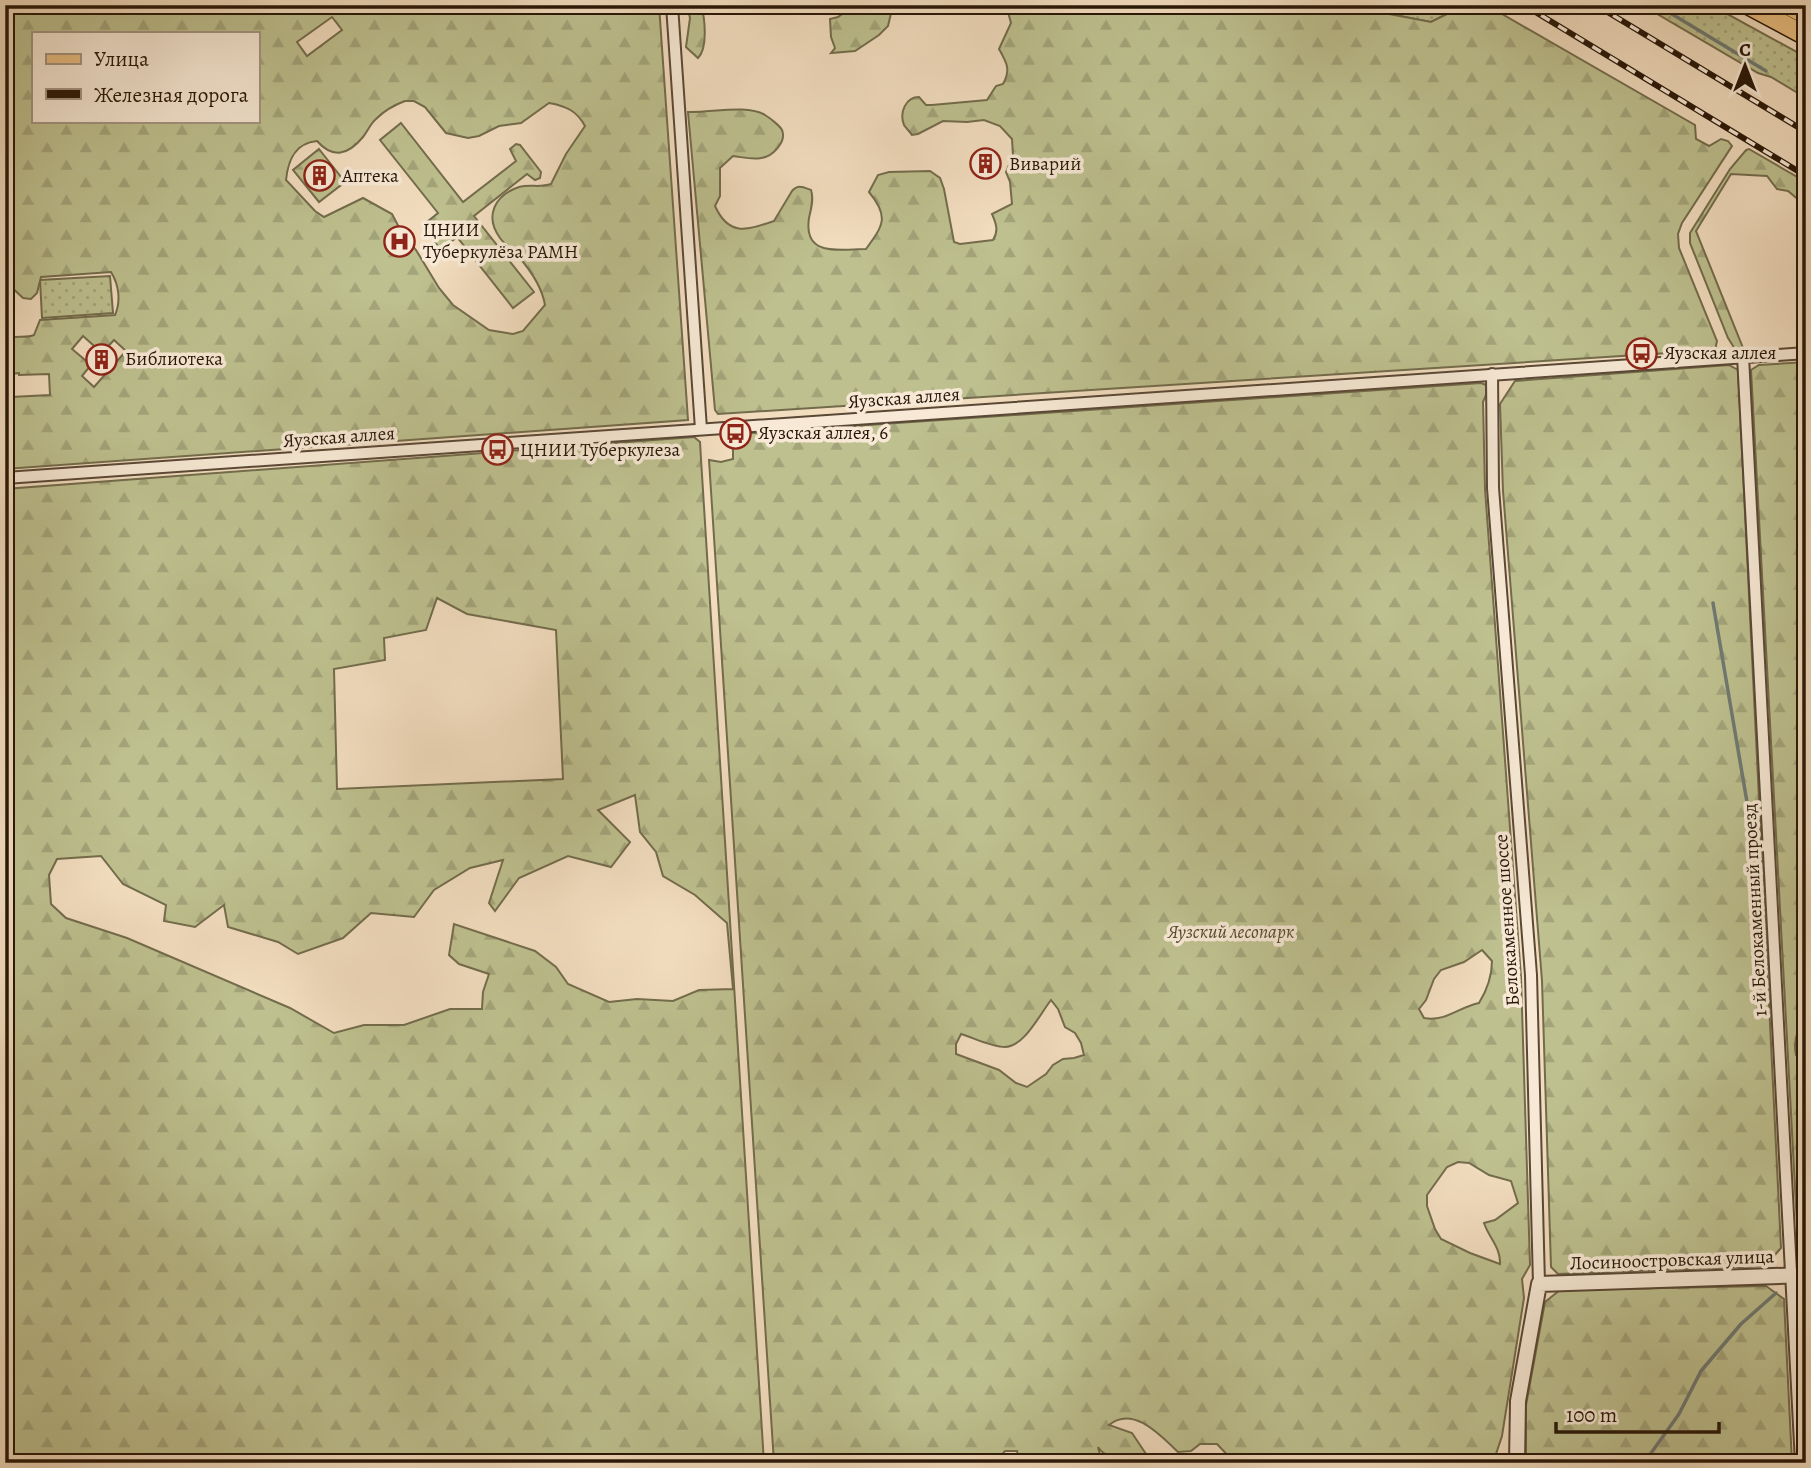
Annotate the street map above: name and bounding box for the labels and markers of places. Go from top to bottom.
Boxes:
building icon: Виварий [969,147,1003,181]
place label: Виварий [1009,151,1081,177]
building icon: Аптека [302,159,336,193]
place label: Аптека [341,163,399,189]
place label: ЦНИИ Туберкулёза РАМН [423,217,578,265]
hospital icon: ЦНИИ Туберкулёза РАМН [383,224,417,258]
bus stop icon: Яузская аллея [1624,336,1658,370]
place label: Яузская аллея [1664,340,1776,366]
building icon: Библиотека [85,342,119,376]
place label: Библиотека [125,346,223,372]
bus stop icon: Яузская аллея, 6 [718,416,752,450]
place label: Яузская аллея, 6 [758,420,888,446]
bus stop icon: ЦНИИ Туберкулеза [480,433,514,467]
place label: ЦНИИ Туберкулеза [520,437,681,463]

